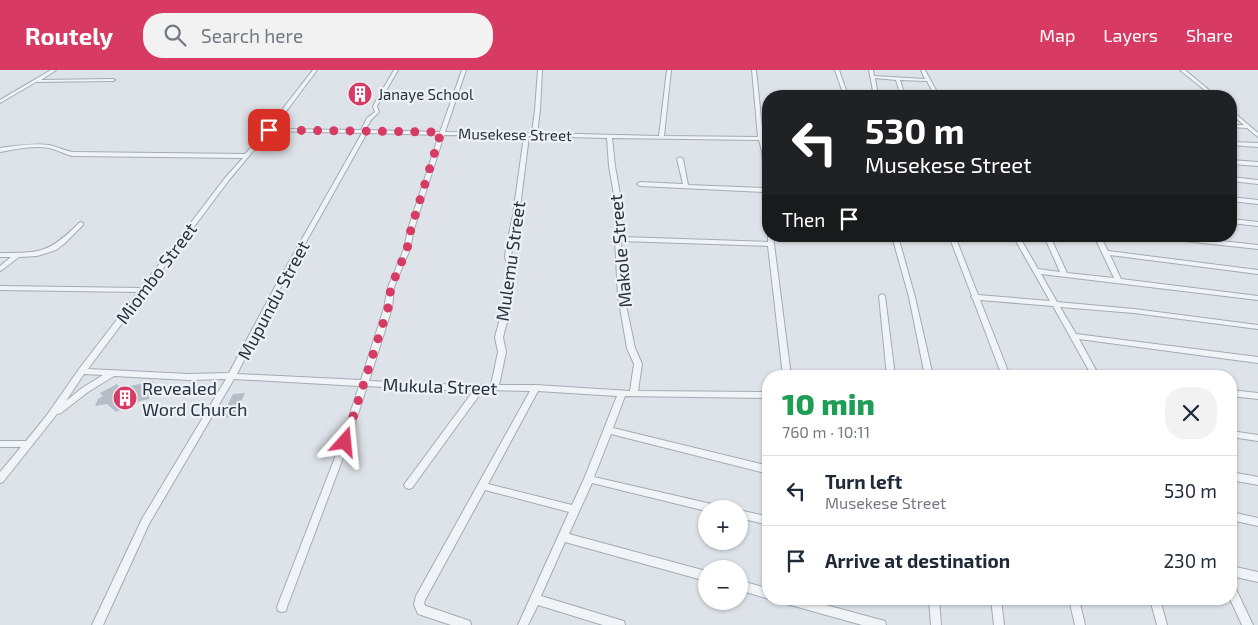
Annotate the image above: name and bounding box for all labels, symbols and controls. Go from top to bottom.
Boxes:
search box [143,13,493,58]
text: Routely [25,21,113,50]
icon: search [161,21,189,49]
text: Search here [201,24,303,47]
text: Map [1039,24,1075,46]
text: Layers [1103,24,1158,46]
text: Share [1186,24,1233,46]
building icon: Janaye School [347,81,373,107]
place label: Janaye School [378,85,474,103]
pin [248,109,290,151]
text: 530 m [865,109,965,151]
icon: left [782,110,847,175]
icon: arrive [255,116,283,144]
street label: Musekese Street [458,124,572,144]
text: Musekese Street [865,151,1032,177]
street label: Makole Street [604,193,636,309]
street label: Mulemu Street [491,199,529,323]
icon: arrive [835,205,863,233]
text: Then [782,208,825,231]
street label: Miombo Street [111,218,201,328]
street label: Mupundu Street [232,237,314,363]
street label: Mukula Street [382,373,498,399]
place label: Revealed Word Church [142,377,248,420]
building icon: Revealed Word Church [112,385,138,411]
text: 10 min [782,385,875,421]
button: close [1165,387,1217,439]
position arrow [318,415,370,467]
text: 760 m · 10:11 [782,422,870,441]
text: Turn left [825,470,902,493]
icon: left [782,477,810,505]
text: 530 m [1164,479,1217,502]
text: Musekese Street [825,493,946,512]
map controls [698,500,748,610]
button: + [698,500,748,550]
icon: arrive [782,547,810,575]
text: Arrive at destination [825,549,1010,572]
text: 230 m [1163,549,1217,572]
button: − [698,560,748,610]

